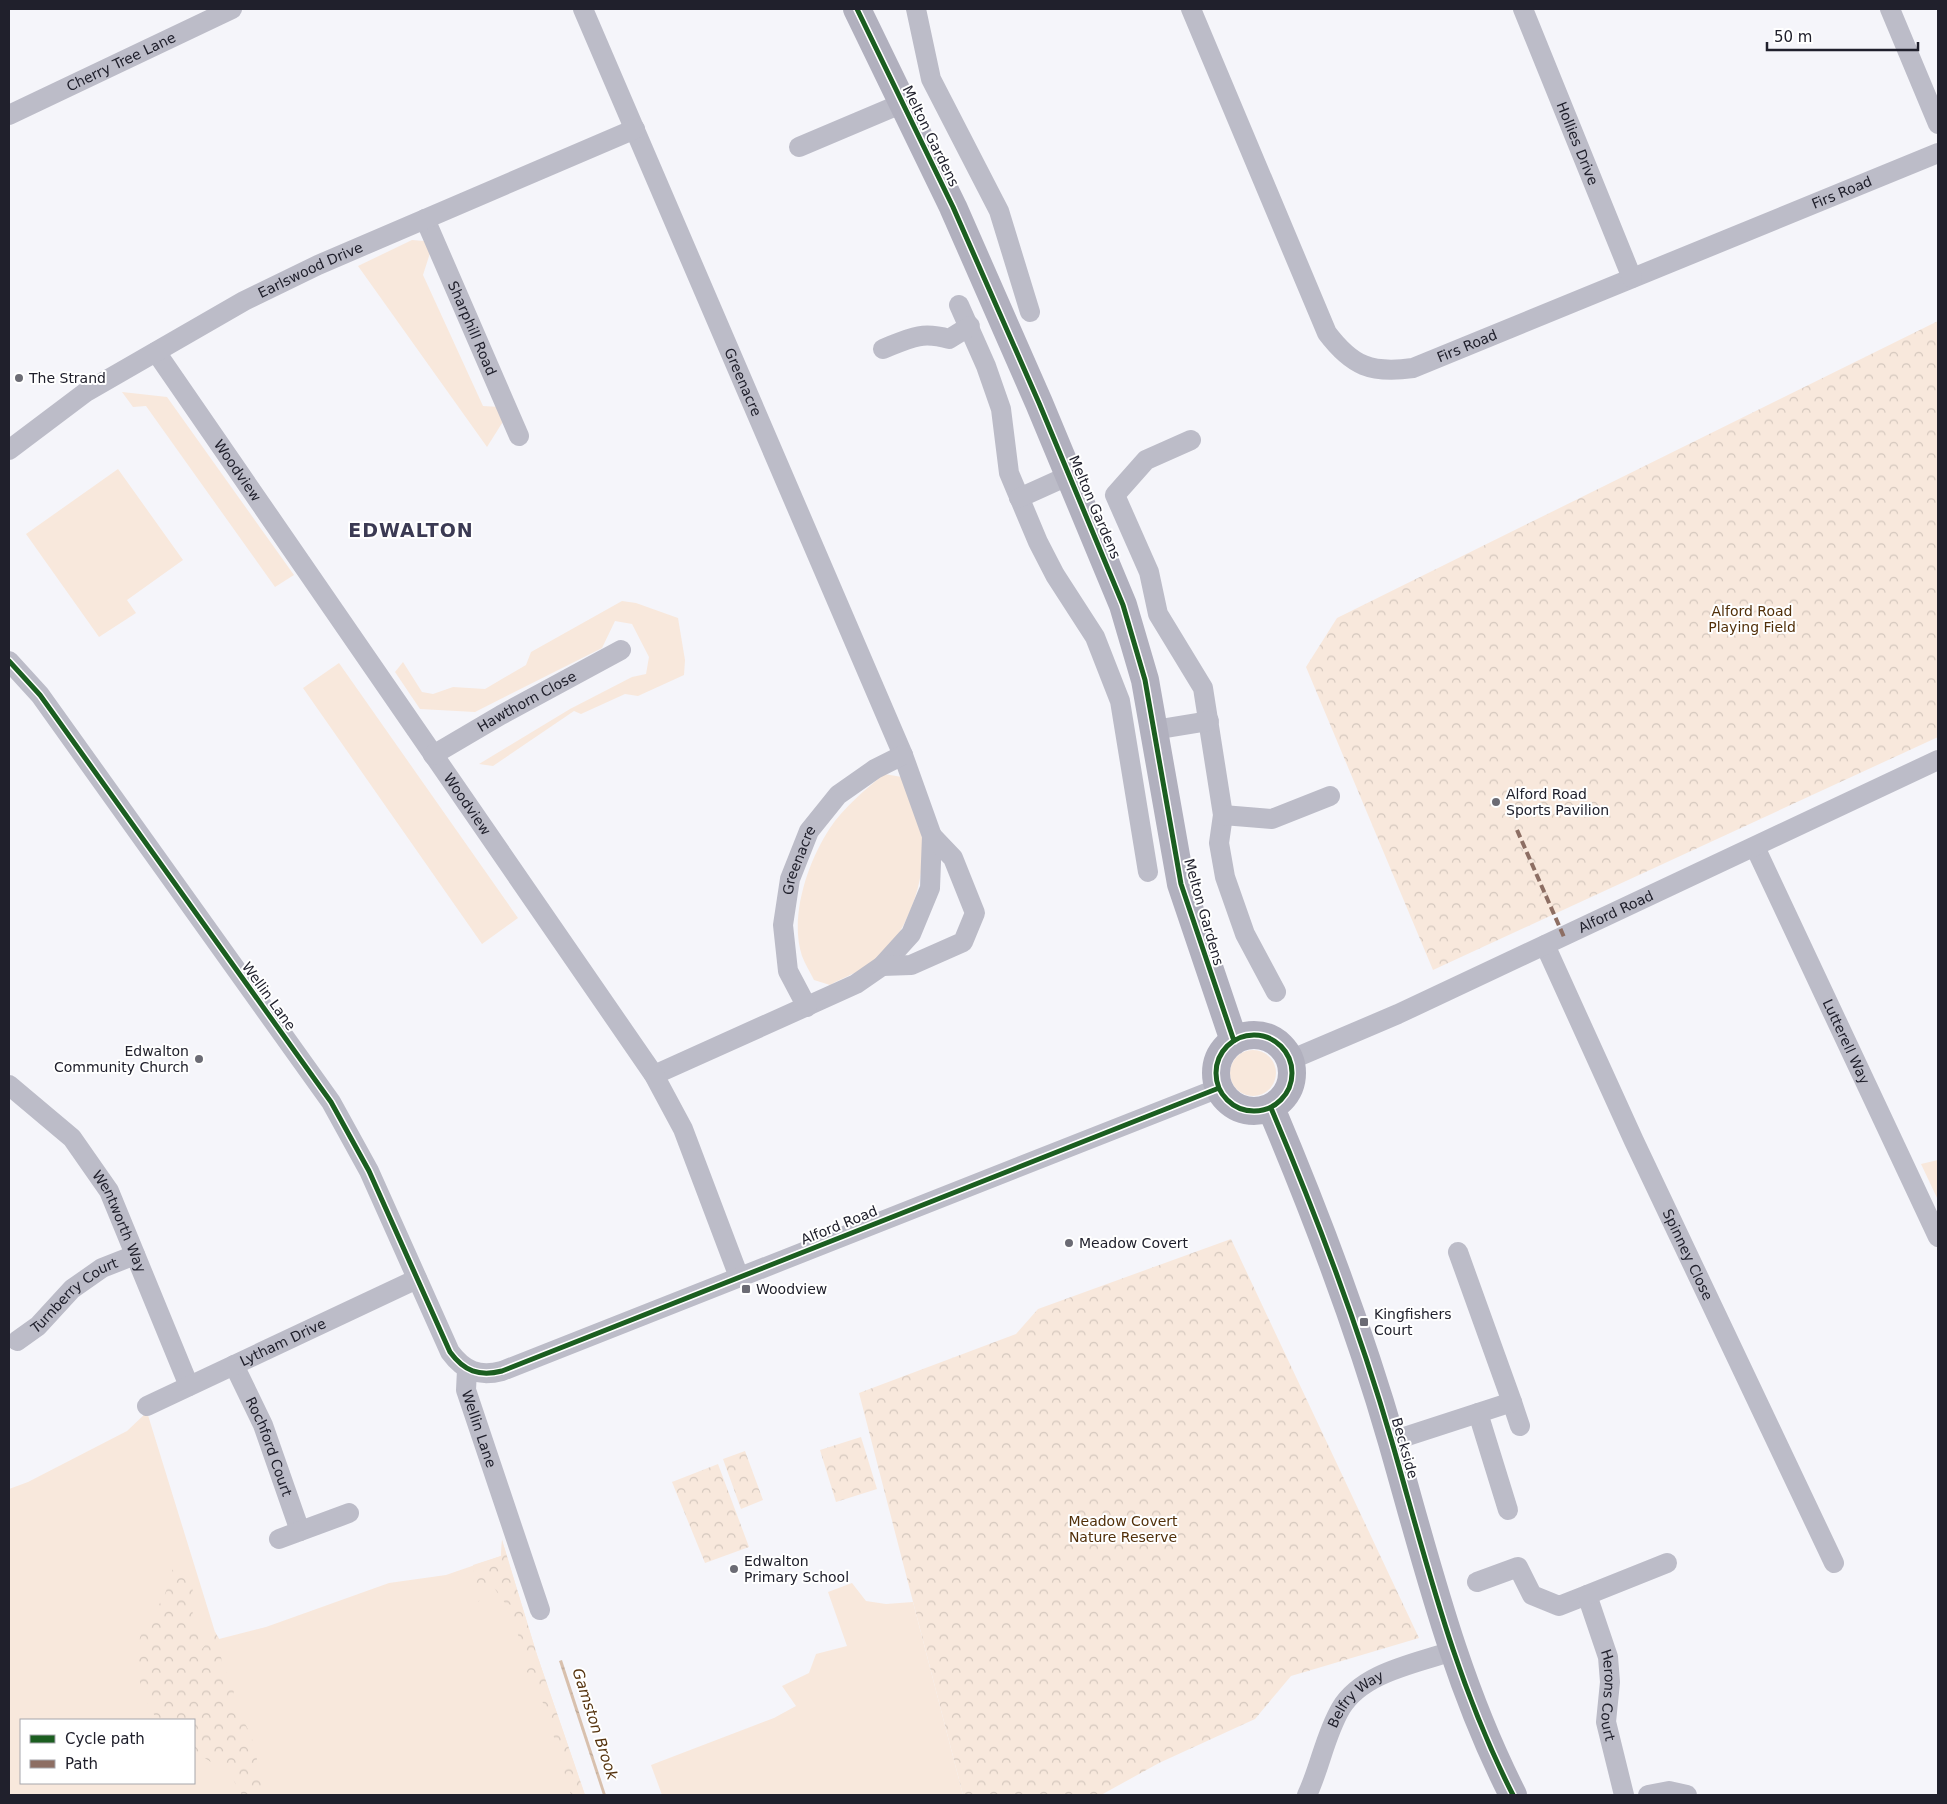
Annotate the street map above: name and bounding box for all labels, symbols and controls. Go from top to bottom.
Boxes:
scale bar [1767,20,1918,52]
text: 50 m [1774,28,1812,46]
street label: Cherry Tree Lane [64,29,178,95]
street label: Melton Gardens [900,83,962,189]
street label: Hollies Drive [1553,99,1601,187]
street label: Firs Road [1809,173,1874,212]
street label: Earlswood Drive [255,239,365,301]
street label: Sharphill Road [445,279,500,378]
street label: Firs Road [1434,326,1499,365]
street label: Greenacre [721,346,765,419]
place label: The Strand [28,370,106,386]
marker: The Strand [13,372,25,384]
street label: Woodview [211,437,265,505]
street label: Melton Gardens [1066,453,1124,561]
district label: EDWALTON [348,519,474,541]
park label: Alford Road Playing Field [1708,603,1796,635]
street label: Hawthorn Close [474,668,579,735]
street label: Woodview [441,770,494,838]
place label: Alford Road Sports Pavilion [1506,786,1609,818]
marker: Alford Road Sports Pavilion [1490,796,1502,808]
street label: Greenacre [780,822,819,896]
street label: Melton Gardens [1181,857,1227,967]
street label: Alford Road [1576,887,1656,936]
street label: Wellin Lane [239,959,299,1033]
street label: Lutterell Way [1820,996,1873,1087]
place label: Edwalton Community Church [54,1043,189,1075]
marker: Edwalton Community Church [193,1053,205,1065]
street label: Wentworth Way [89,1167,150,1275]
street label: Alford Road [798,1202,880,1248]
street label: Spinney Close [1659,1206,1716,1303]
place label: Meadow Covert [1079,1235,1189,1251]
marker: Meadow Covert [1063,1237,1075,1249]
street label: Turnberry Court [27,1254,120,1337]
place label: Woodview [756,1281,827,1297]
marker: Woodview [740,1283,752,1295]
place label: Kingfishers Court [1374,1306,1451,1338]
street label: Lytham Drive [237,1315,328,1369]
marker: Kingfishers Court [1358,1316,1370,1328]
street label: Wellin Lane [459,1388,499,1470]
street label: Rochford Court [243,1394,295,1499]
street label: Beckside [1389,1416,1421,1480]
park label: Meadow Covert Nature Reserve [1068,1513,1178,1545]
place label: Edwalton Primary School [744,1553,849,1585]
marker: Edwalton Primary School [728,1563,740,1575]
street label: Herons Court [1598,1647,1618,1743]
water label: Gamston Brook [569,1666,622,1783]
street label: Belfry Way [1324,1667,1386,1730]
legend [20,1719,195,1784]
text: Cycle path [65,1730,145,1748]
text: Path [65,1755,98,1773]

